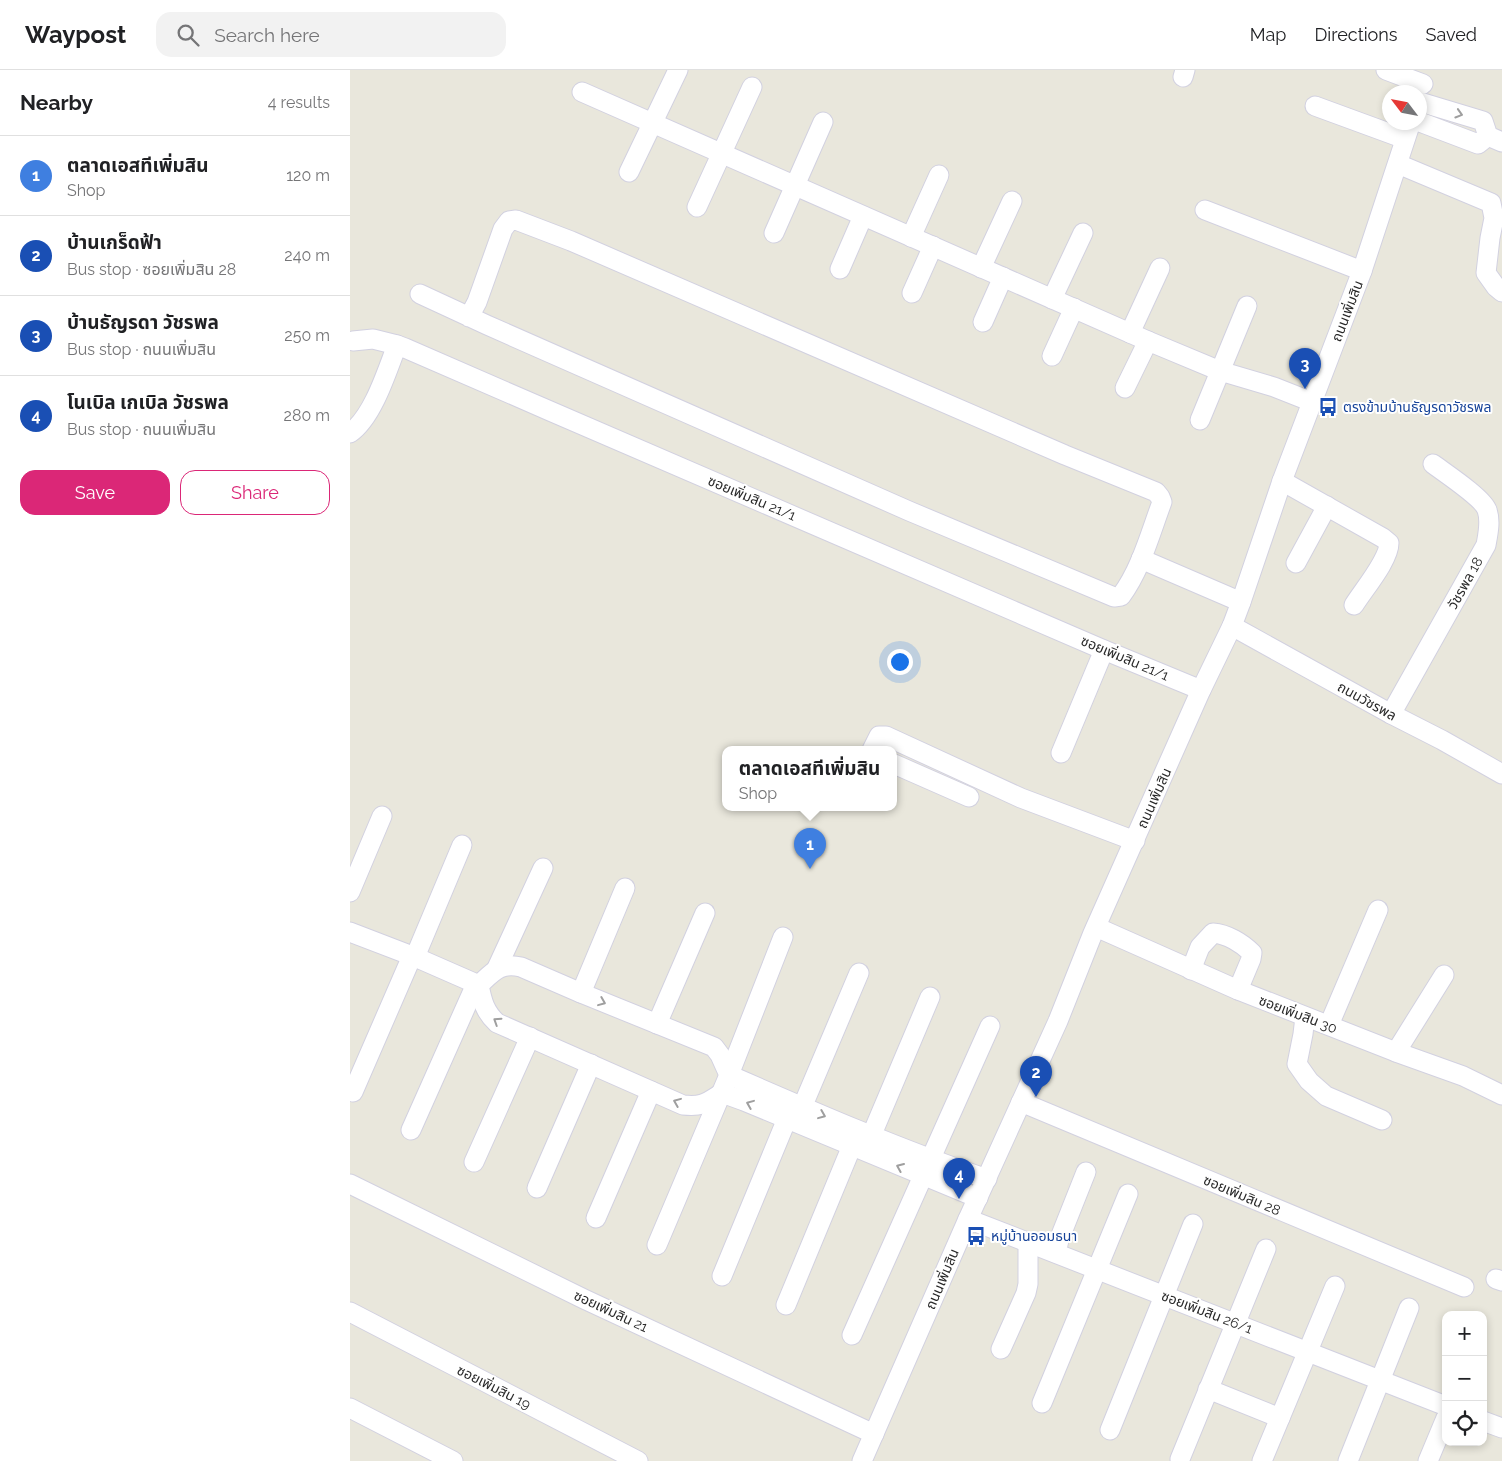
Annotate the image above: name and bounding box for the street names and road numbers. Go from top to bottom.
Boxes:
street label: ถนนเพิ่มสิน [1327,278,1366,344]
street label: ซอยเพิ่มสิน 21/1 [706,471,799,524]
street label: วัชรพล 18 [1444,554,1486,612]
street label: ซอยเพิ่มสิน 21/1 [1079,631,1172,684]
street label: ถนนวัชรพล [1335,678,1399,724]
street label: ถนนเพิ่มสิน [1133,765,1174,831]
street label: ซอยเพิ่มสิน 30 [1257,991,1340,1036]
street label: ซอยเพิ่มสิน 28 [1201,1171,1283,1218]
street label: ถนนเพิ่มสิน [921,1246,962,1312]
street label: ซอยเพิ่มสิน 21 [571,1286,651,1335]
street label: ซอยเพิ่มสิน 26/1 [1159,1286,1255,1337]
street label: ซอยเพิ่มสิน 19 [454,1361,534,1412]

